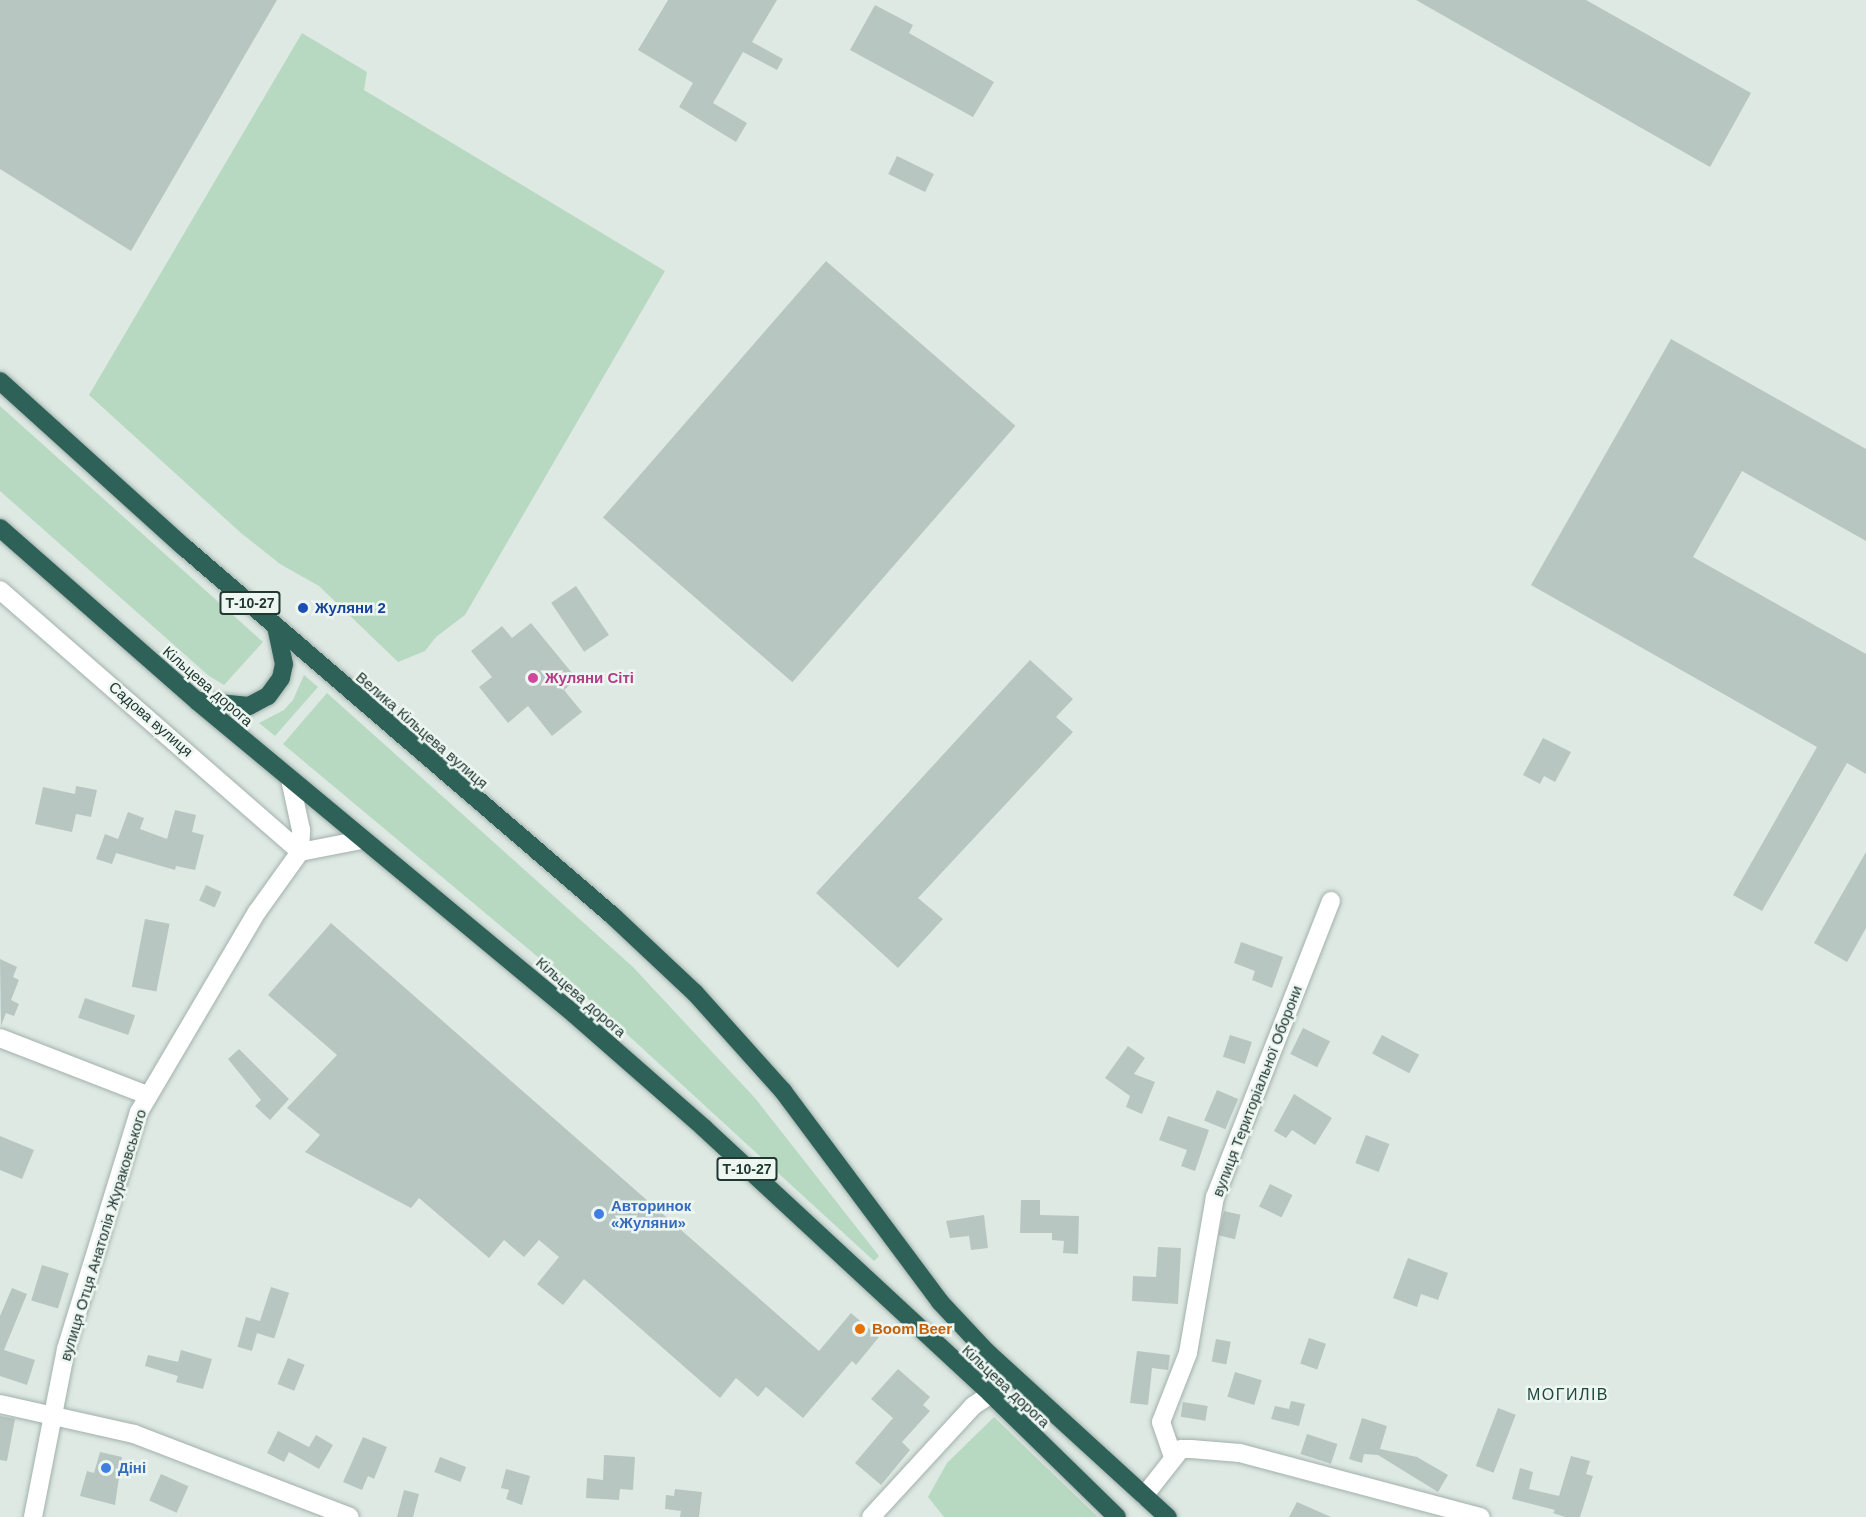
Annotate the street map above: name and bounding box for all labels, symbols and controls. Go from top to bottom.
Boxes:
road number: Т-10-27 [218,592,282,614]
place label: Жуляни 2 [315,599,386,617]
marker: Жуляни 2 [296,601,310,615]
street label: Кільцева дорога [159,642,257,730]
street label: Велика Кільцева вулиця [352,668,492,792]
place label: Жуляни Сіті [545,669,634,687]
marker: Жуляни Сіті [526,671,540,685]
street label: Садова вулиця [105,678,197,760]
street label: Кільцева дорога [532,953,630,1041]
street label: вулиця Територіальної Оборони [1208,983,1306,1199]
street label: вулиця Отця Анатолія Жураковського [56,1107,150,1363]
road number: Т-10-27 [716,1158,778,1180]
place label: Авторинок «Жуляни» [611,1196,691,1231]
marker: Авторинок «Жуляни» [592,1207,606,1221]
place label: Boom Beer [872,1320,952,1338]
marker: Boom Beer [853,1322,867,1336]
street label: Кільцева дорога [959,1341,1053,1431]
district label: МОГИЛІВ [1527,1385,1609,1405]
place label: Діні [118,1459,146,1477]
marker: Діні [99,1461,113,1475]

